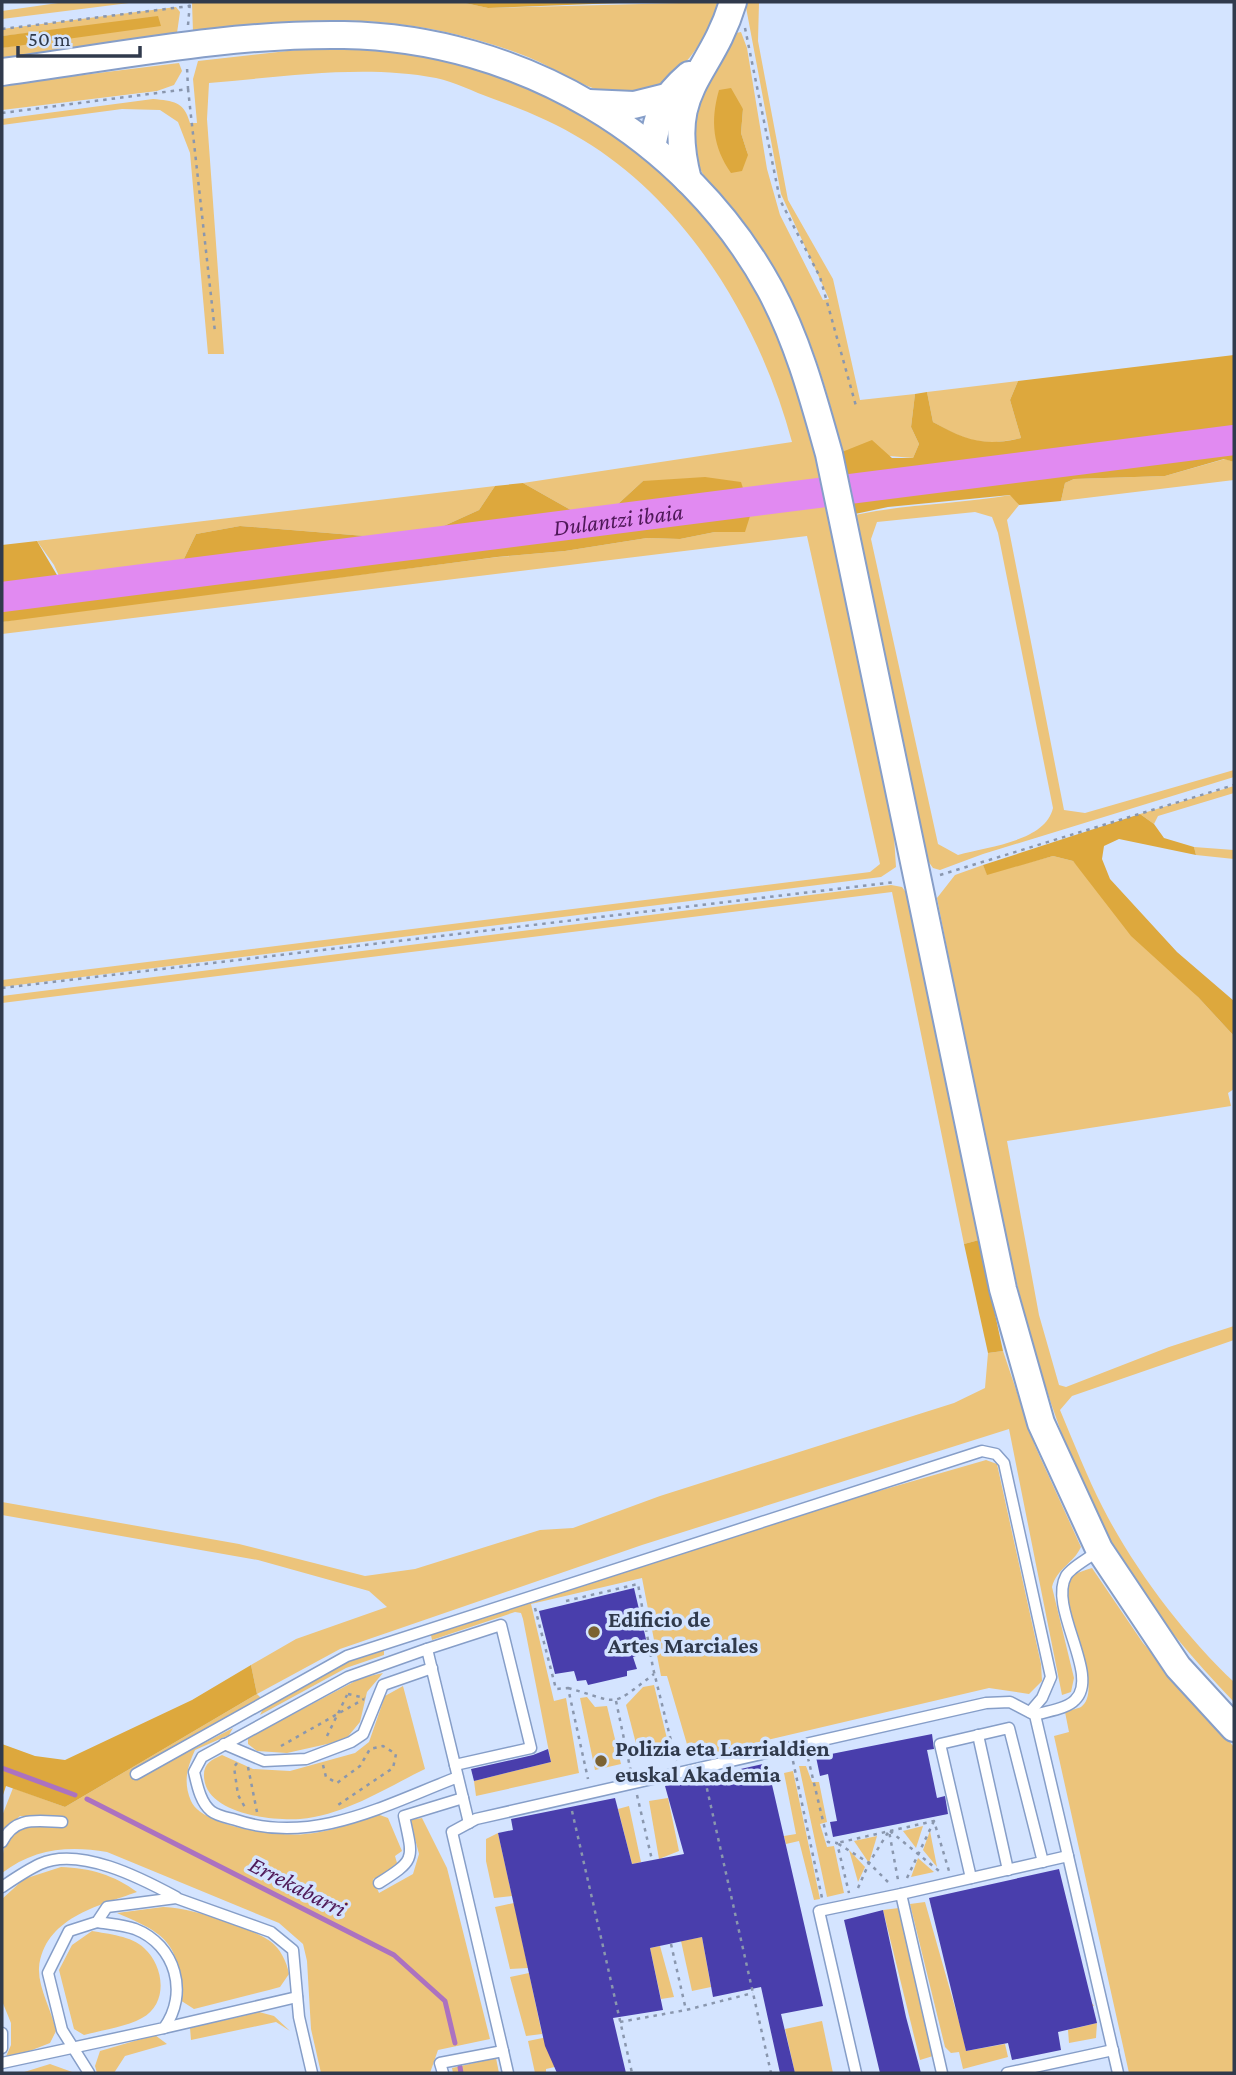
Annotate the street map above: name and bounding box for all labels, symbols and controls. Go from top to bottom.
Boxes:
scale bar [18,14,140,58]
text: 50 m [28,27,71,51]
water label: Dulantzi ibaia [551,497,685,540]
place label: Edificio de Artes Marciales [607,1606,758,1658]
marker: Edificio de Artes Marciales [586,1624,602,1640]
place label: Polizia eta Larrialdien euskal Akademia [615,1735,830,1787]
marker: Polizia eta Larrialdien euskal Akademia [593,1753,609,1769]
water label: Errekabarri [245,1850,351,1922]

